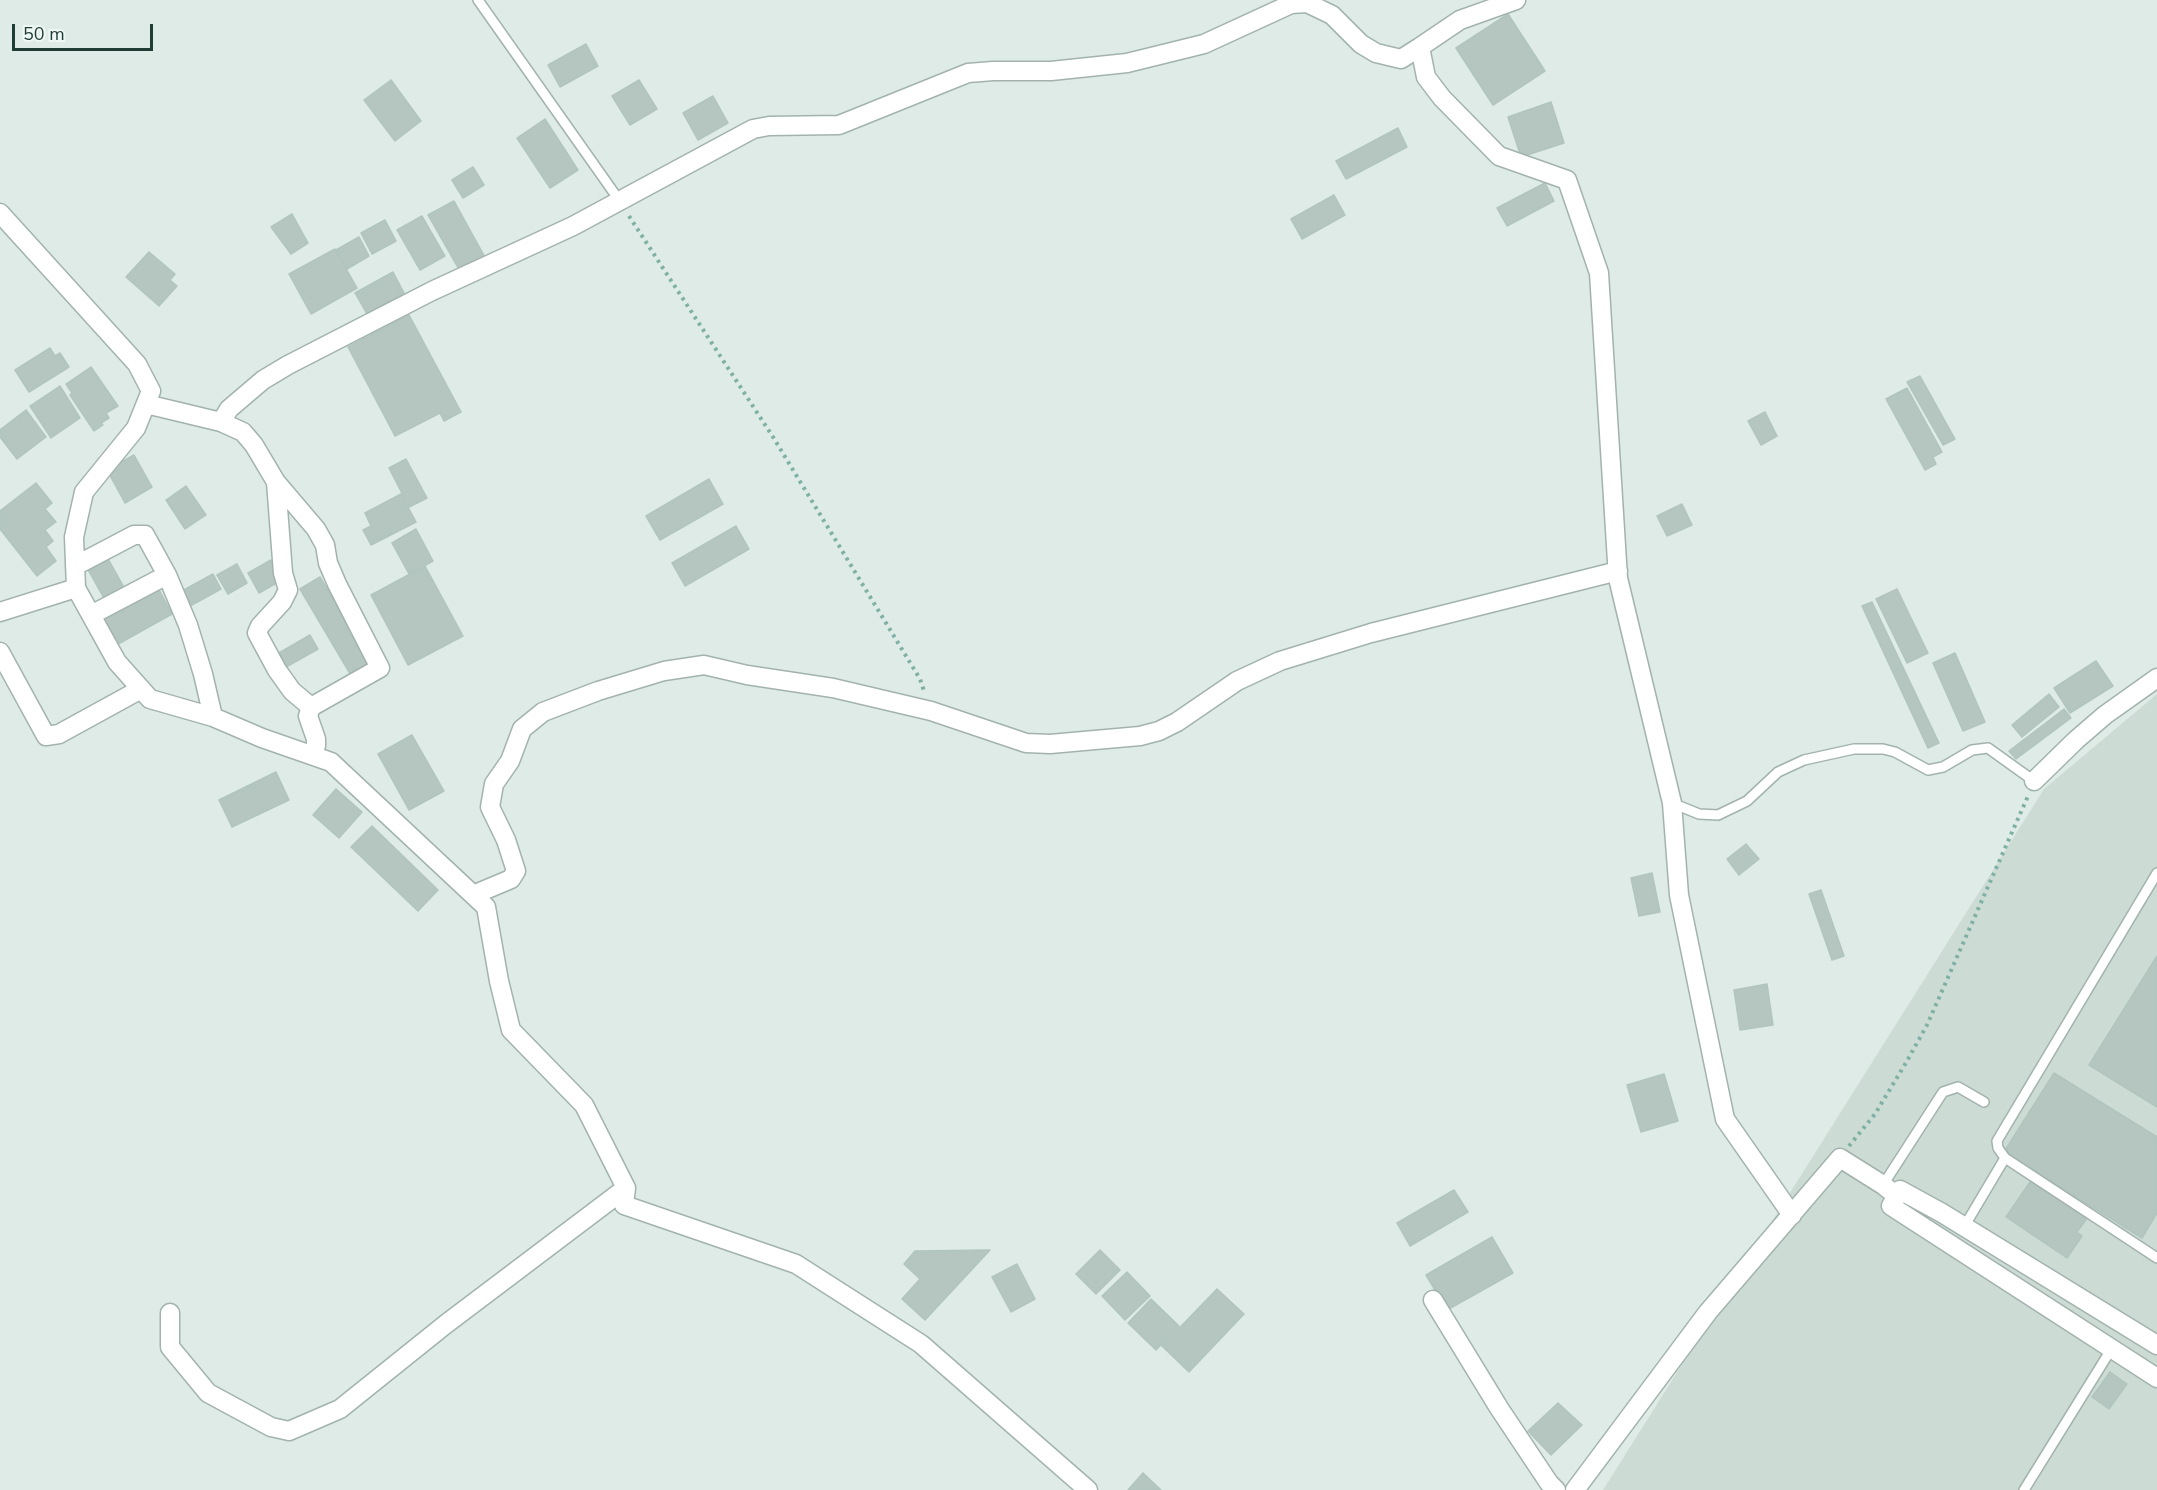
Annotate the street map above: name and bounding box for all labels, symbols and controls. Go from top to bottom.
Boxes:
scale bar [15,12,156,50]
text: 50 m [23,22,65,46]

